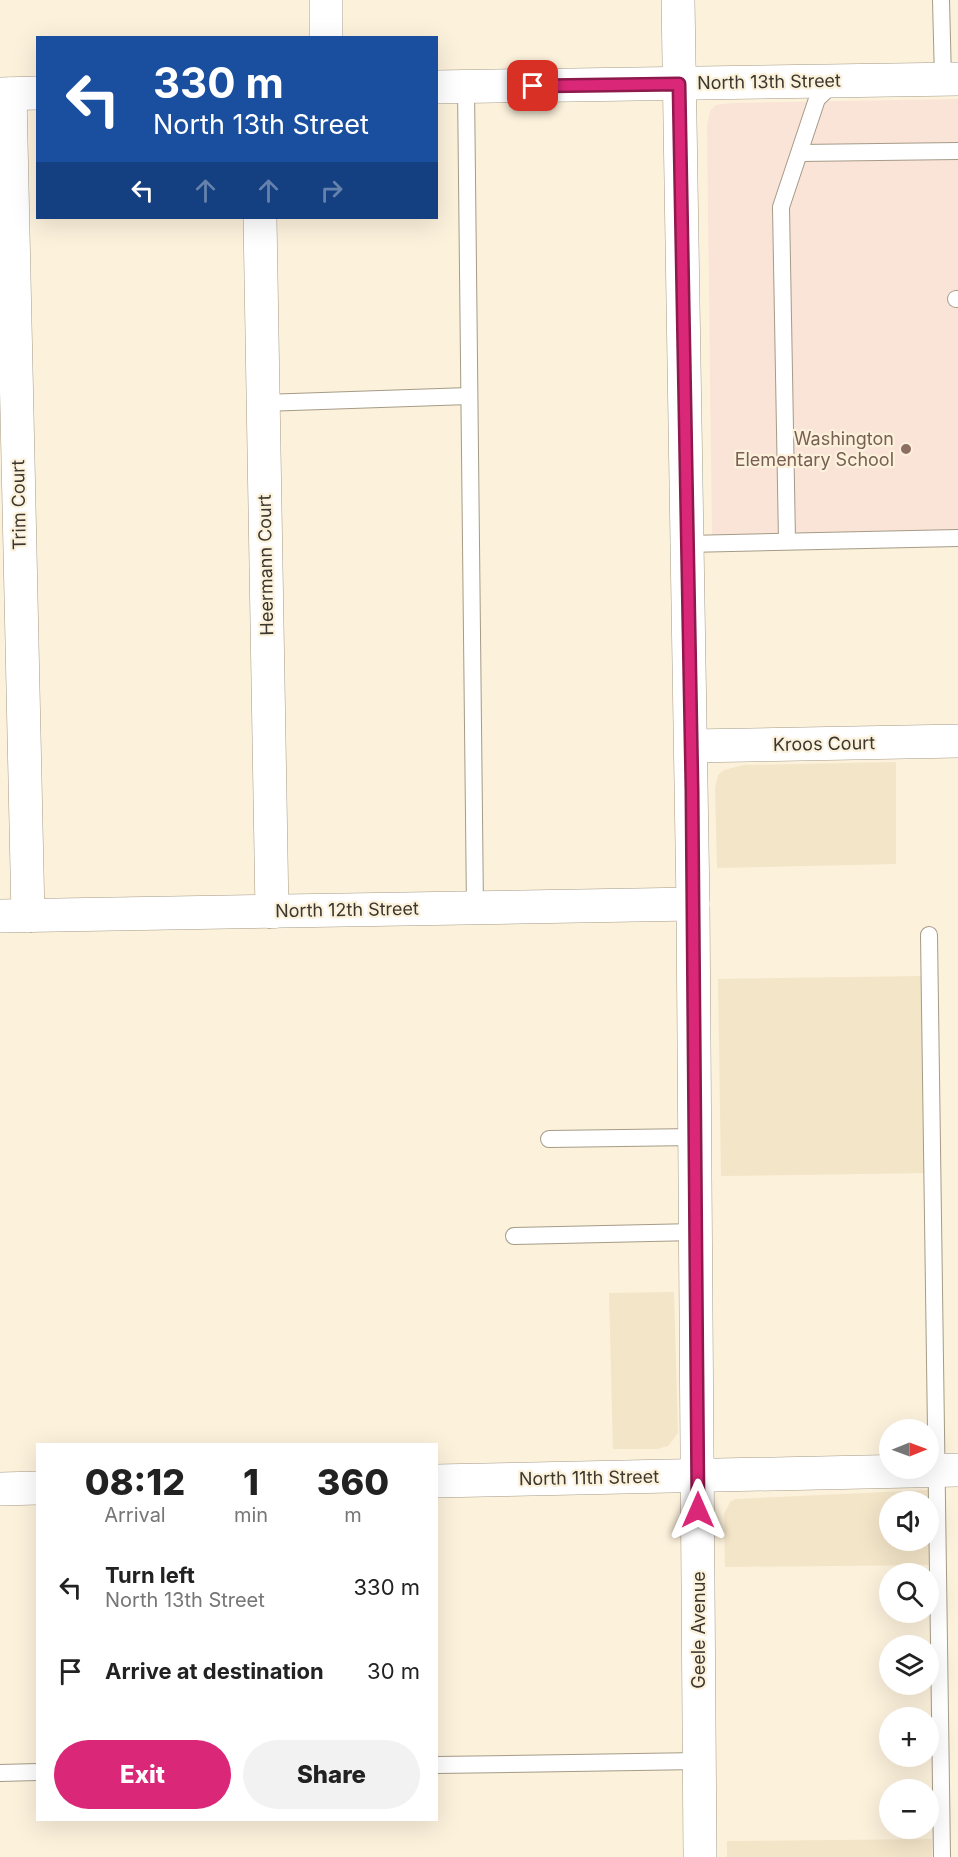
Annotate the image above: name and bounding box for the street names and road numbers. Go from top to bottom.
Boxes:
street label: North 13th Street [697,70,841,93]
street label: Trim Court [7,460,30,550]
street label: Heermann Court [254,494,277,636]
street label: Kroos Court [773,732,875,755]
street label: North 12th Street [275,898,419,921]
street label: North 11th Street [519,1466,659,1489]
street label: Geele Avenue [688,1571,709,1689]

